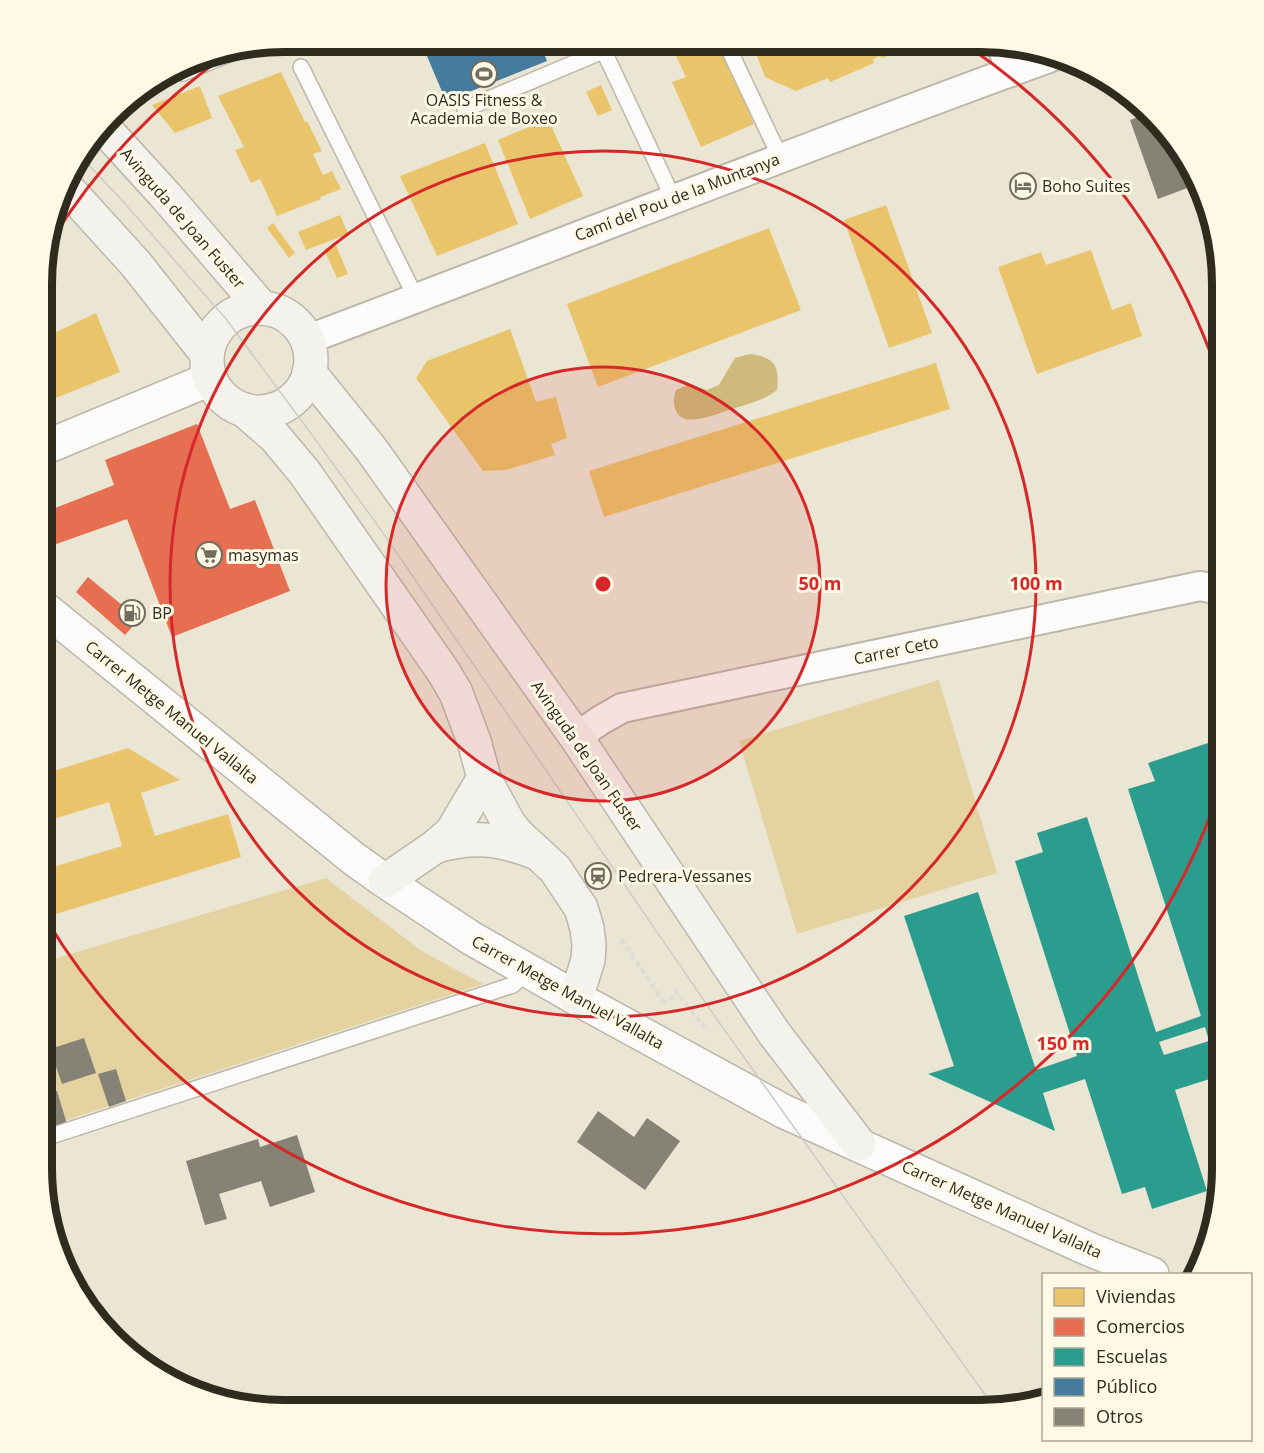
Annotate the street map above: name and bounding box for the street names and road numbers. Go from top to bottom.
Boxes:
street label: Avinguda de Joan Fuster [116,143,251,293]
street label: Camí del Pou de la Muntanya [572,148,782,246]
street label: Carrer Ceto [852,630,940,670]
street label: Carrer Metge Manuel Vallalta [81,635,263,789]
street label: Avinguda de Joan Fuster [526,676,648,836]
street label: Carrer Metge Manuel Vallalta [468,930,668,1054]
street label: Carrer Metge Manuel Vallalta [899,1155,1105,1263]

